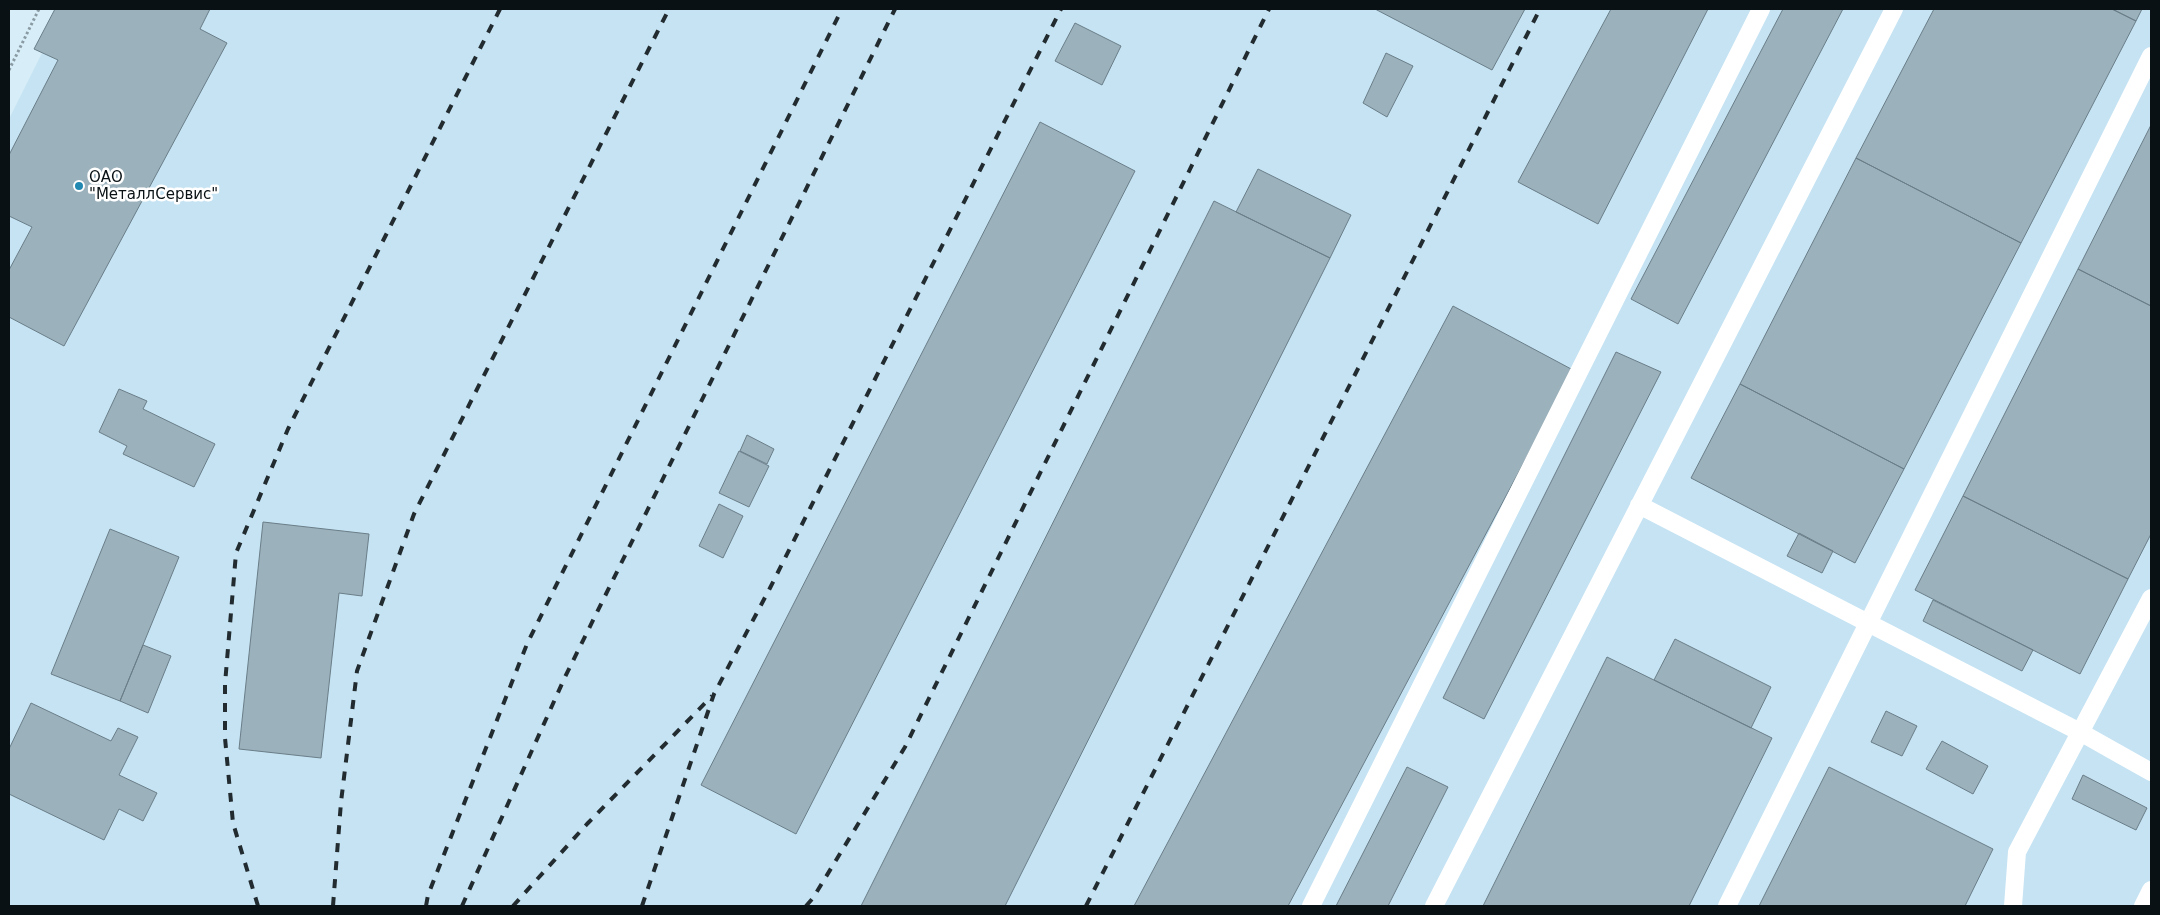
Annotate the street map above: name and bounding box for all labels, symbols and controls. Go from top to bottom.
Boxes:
place label: ОАО "МеталлСервис" [89,168,218,203]
marker: ОАО "МеталлСервис" [73,180,85,192]

